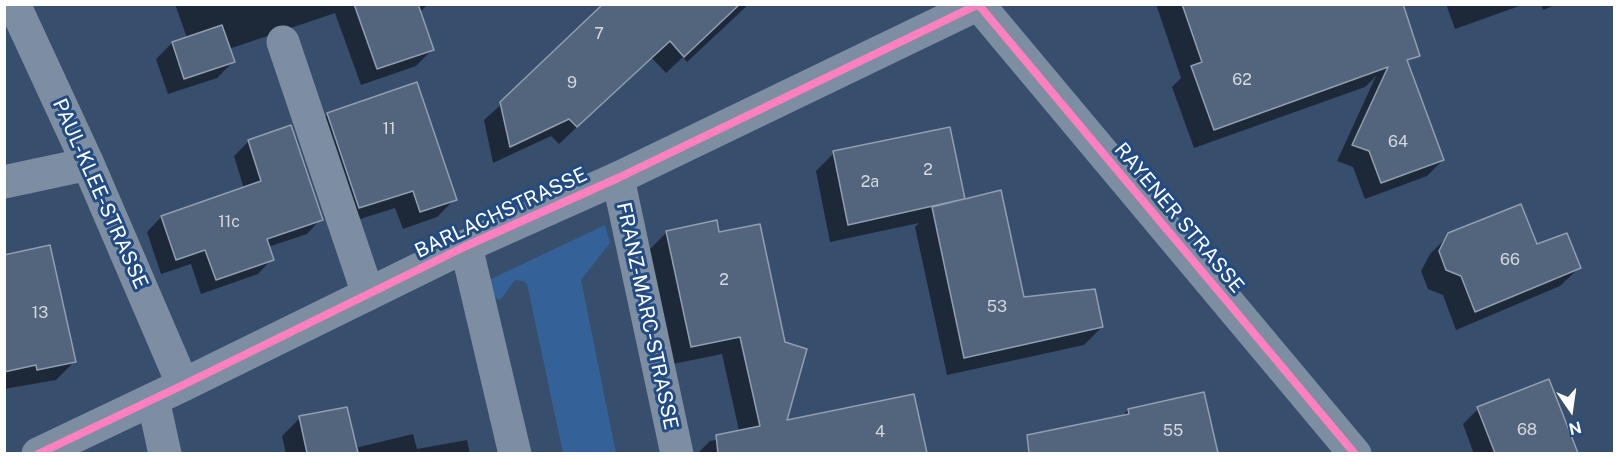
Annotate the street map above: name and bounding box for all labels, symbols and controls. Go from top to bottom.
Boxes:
house number: 7 [594,24,604,44]
house number: 62 [1232,70,1252,90]
house number: 9 [567,73,577,93]
street label: PAUL-KLEE-STRASSE [47,95,153,293]
house number: 11 [382,119,396,139]
house number: 64 [1388,132,1408,152]
street label: RAYENER STRASSE [1109,138,1249,298]
house number: 2 [923,160,933,180]
street label: BARLACHSTRASSE [411,163,591,263]
house number: 2a [861,172,879,192]
street label: FRANZ-MARC-STRASSE [611,200,683,432]
house number: 11c [218,212,240,232]
house number: 66 [1500,250,1520,270]
house number: 2 [719,270,729,290]
house number: 53 [987,297,1007,317]
house number: 13 [32,303,48,323]
north arrow [1541,380,1601,440]
text: N [1567,417,1583,439]
house number: 68 [1517,420,1537,440]
house number: 55 [1163,421,1183,441]
house number: 4 [875,422,885,442]

